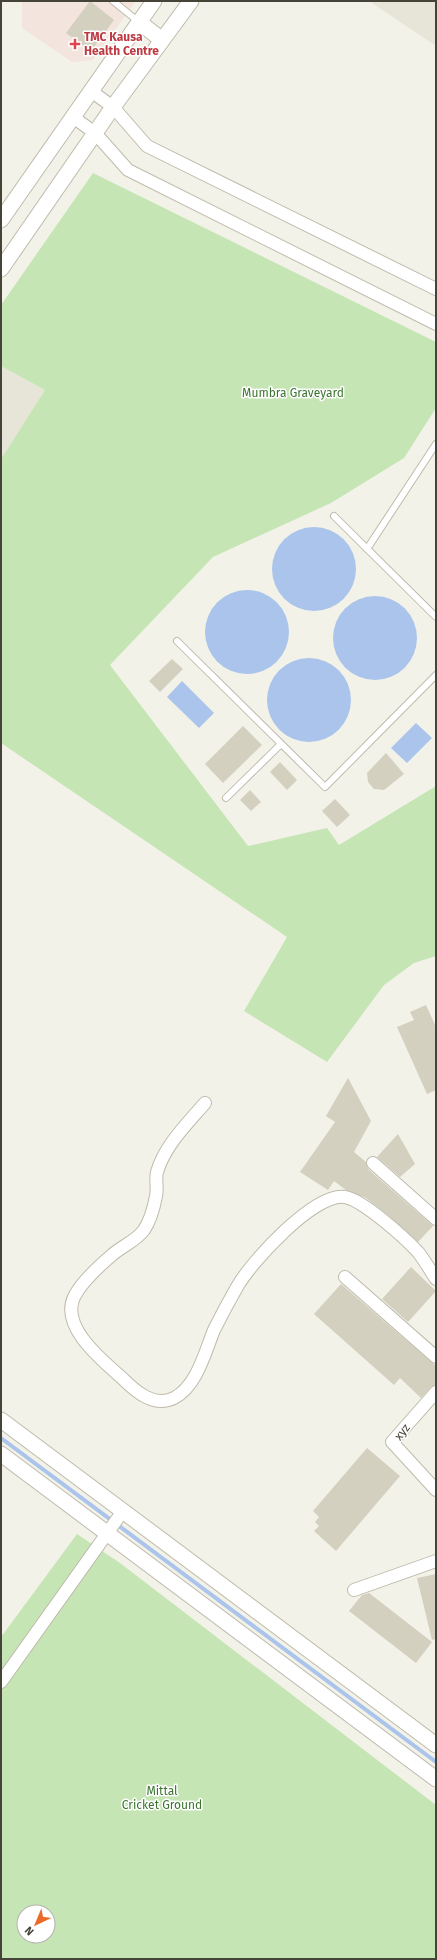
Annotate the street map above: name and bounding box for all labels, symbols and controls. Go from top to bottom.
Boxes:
place label: TMC Kausa Health Centre [84,30,159,58]
marker: TMC Kausa Health Centre [69,38,81,50]
park label: Mumbra Graveyard [242,386,344,400]
street label: xyz [391,1421,413,1443]
park label: Mittal Cricket Ground [122,1784,202,1812]
north arrow [16,1904,56,1944]
text: N [22,1924,37,1938]

